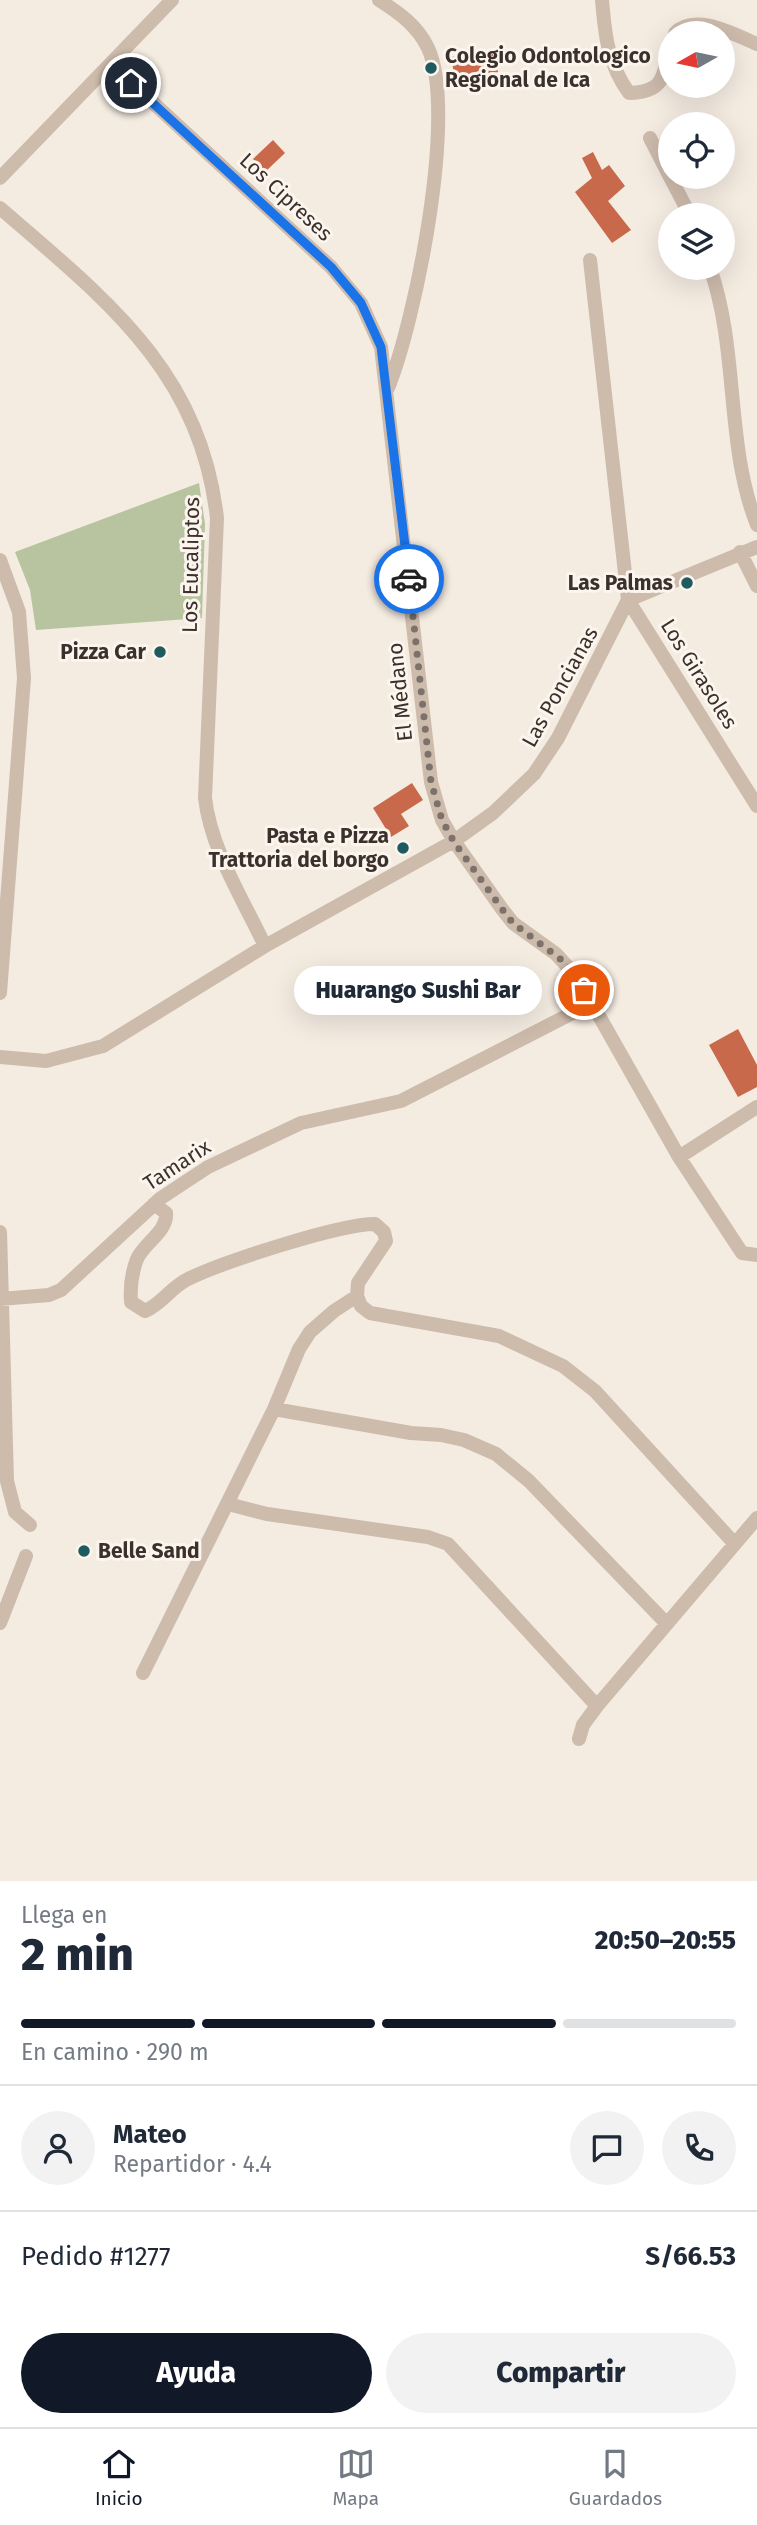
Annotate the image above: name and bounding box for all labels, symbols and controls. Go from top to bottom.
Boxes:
north arrow [658,21,735,98]
map controls [658,21,735,280]
place label: Colegio Odontologico Regional de Ica [445,43,651,93]
pin [101,53,161,113]
marker: Colegio Odontologico Regional de Ica [423,60,439,76]
icon: home [112,64,150,102]
button: locate [658,112,735,189]
street label: Los Cipreses [234,147,338,247]
button: layers [658,203,735,280]
street label: Los Eucaliptos [177,497,205,633]
courier [374,544,444,614]
icon: car [390,560,428,598]
place label: Las Palmas [568,570,673,596]
marker: Las Palmas [679,575,695,591]
street label: Los Girasoles [655,614,743,734]
street label: Las Poncianas [516,622,604,752]
place label: Pizza Car [60,639,147,665]
street label: El Médano [382,641,418,743]
marker: Pizza Car [152,644,168,660]
place label: Pasta e Pizza Trattoria del borgo [208,823,389,873]
marker: Pasta e Pizza Trattoria del borgo [395,840,411,856]
pin [554,960,614,1020]
callout: Huarango Sushi Bar [294,965,542,1014]
icon: bag [565,971,603,1009]
text: Huarango Sushi Bar [315,976,521,1004]
street label: Tamarix [139,1133,216,1196]
place label: Belle Sand [98,1538,200,1564]
marker: Belle Sand [76,1543,92,1559]
text: Llega en [21,1901,107,1929]
text: 20:50–20:55 [595,1925,736,1956]
text: 2 min [21,1927,134,1982]
text: En camino · 290 m [21,2038,209,2066]
button: person [21,2111,95,2185]
button: chat [570,2111,644,2185]
button: phone [662,2111,736,2185]
text: Mateo [113,2119,187,2150]
text: Repartidor · 4.4 [113,2150,272,2178]
text: Pedido #1277 [21,2241,170,2272]
text: S/66.53 [645,2241,736,2272]
button: Ayuda [21,2333,372,2413]
button: Compartir [386,2333,736,2413]
tab: Inicio [95,2445,143,2510]
tab: Mapa [332,2445,379,2510]
tab: Guardados [569,2445,662,2510]

